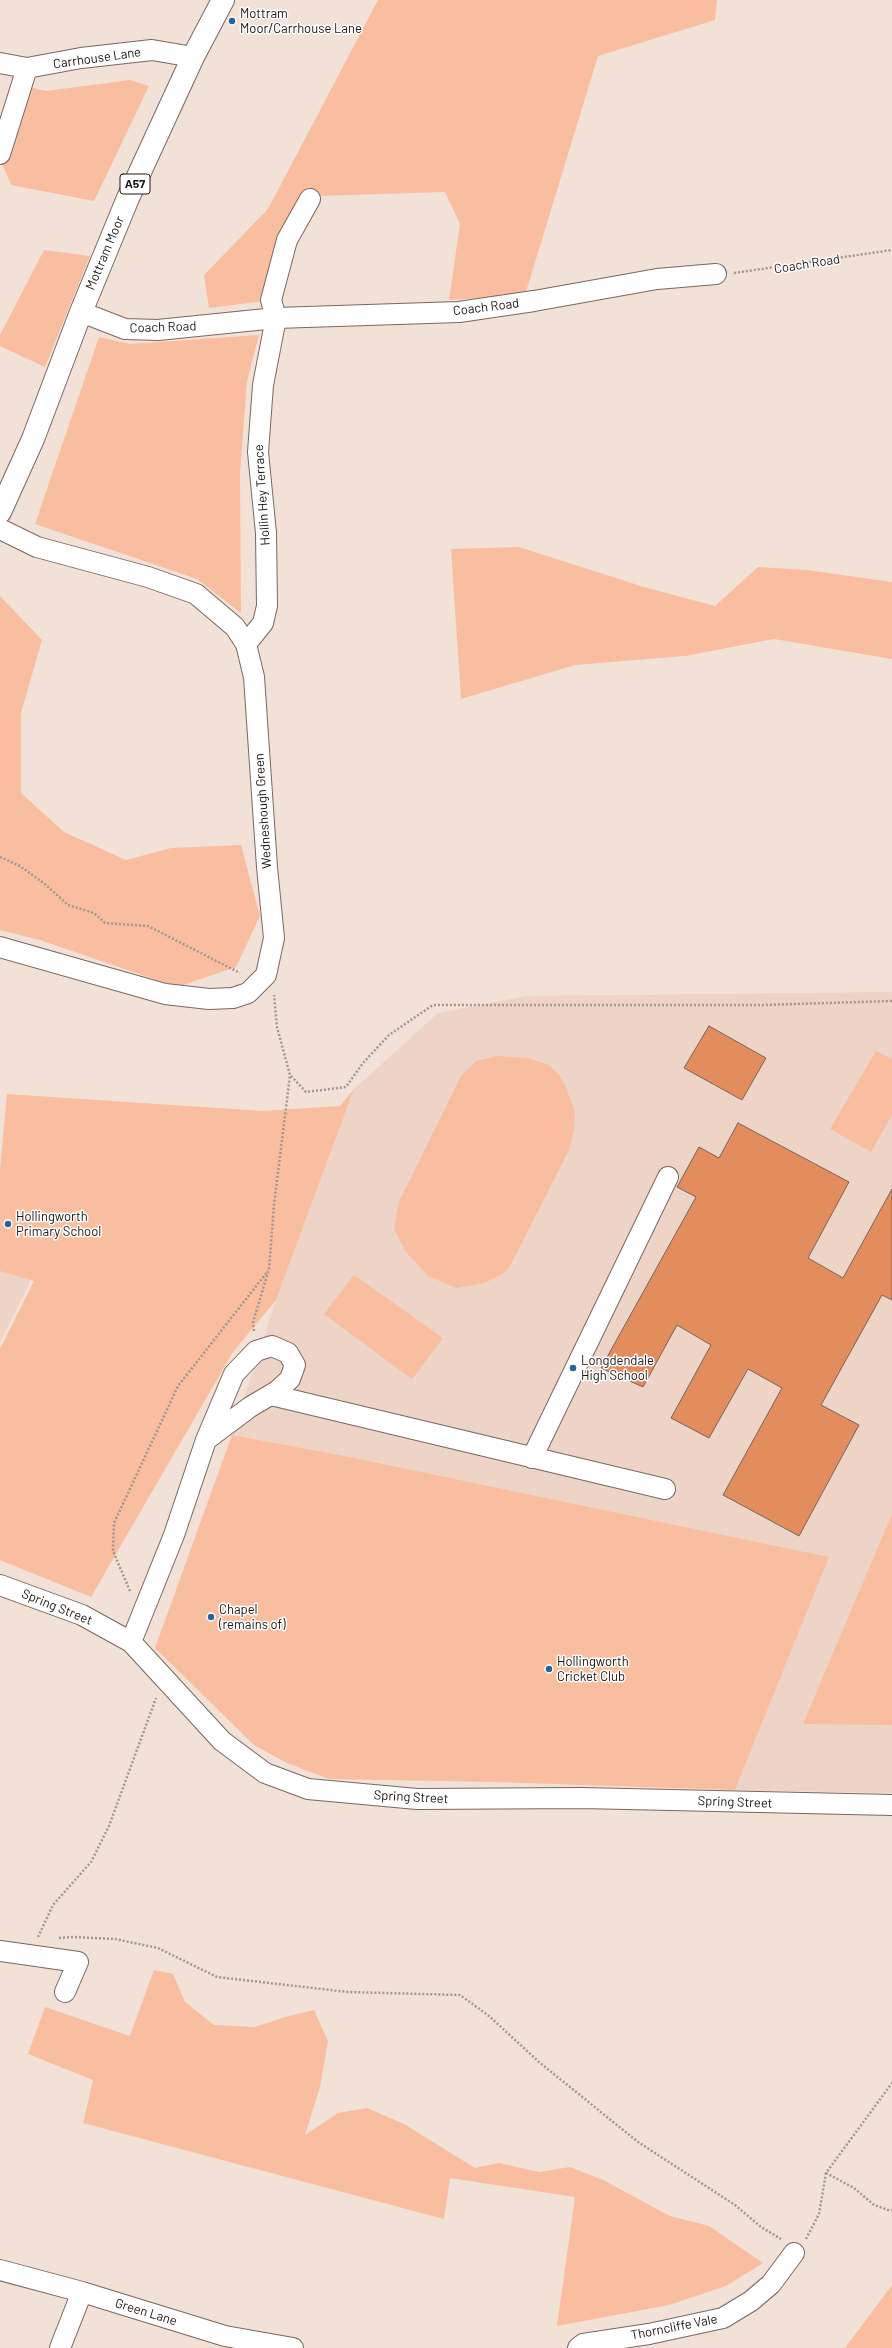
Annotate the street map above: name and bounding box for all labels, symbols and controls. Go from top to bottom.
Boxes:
place label: Mottram Moor/Carrhouse Lane [240,6,362,37]
marker: Mottram Moor/Carrhouse Lane [227,16,237,26]
street label: Carrhouse Lane [52,44,142,72]
road number: A57 [120,174,150,194]
street label: Mottram Moor [82,214,128,292]
street label: Coach Road [773,251,841,277]
street label: Coach Road [452,295,520,319]
street label: Coach Road [129,318,197,336]
street label: Hollin Hey Terrace [251,444,273,546]
street label: Wedneshough Green [251,753,275,869]
place label: Hollingworth Primary School [16,1209,101,1240]
marker: Hollingworth Primary School [3,1219,13,1229]
place label: Longdendale High School [581,1353,654,1384]
marker: Longdendale High School [568,1363,578,1373]
street label: Spring Street [19,1586,95,1628]
place label: Chapel (remains of) [219,1602,286,1633]
marker: Chapel (remains of) [206,1612,216,1622]
place label: Hollingworth Cricket Club [557,1654,629,1685]
marker: Hollingworth Cricket Club [544,1664,554,1674]
street label: Spring Street [373,1787,449,1807]
street label: Spring Street [697,1793,773,1811]
street label: Green Lane [113,2295,179,2329]
street label: Thorncliffe Vale [629,2311,719,2343]

